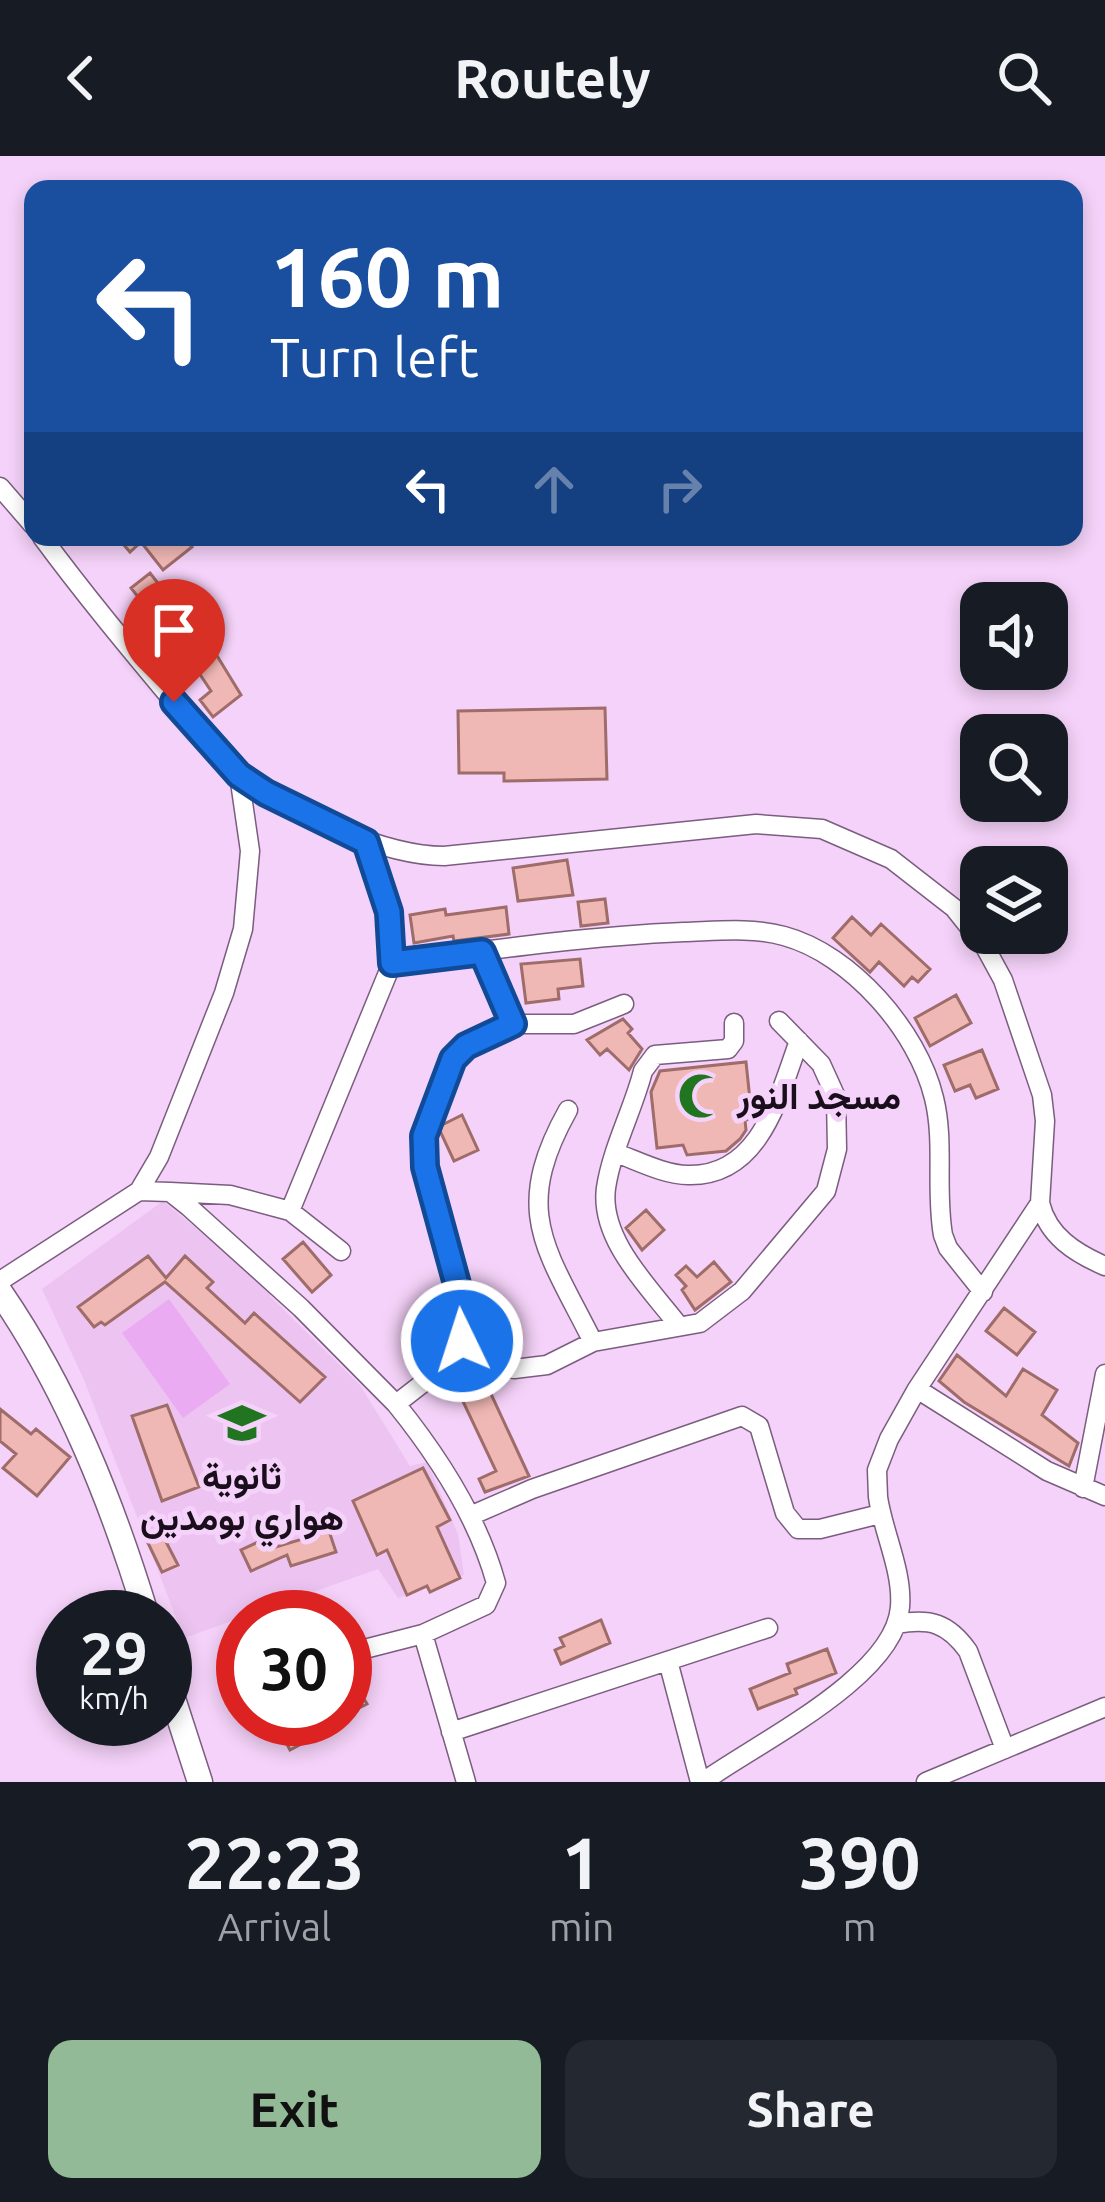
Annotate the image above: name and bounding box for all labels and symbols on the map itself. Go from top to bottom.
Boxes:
pin [123,579,225,702]
mosque icon: مسجد النور [676,1071,726,1121]
place label: مسجد النور [736,1075,901,1119]
position arrow [399,1278,525,1404]
school or university icon: ثانوية هواري بومدين [217,1398,267,1448]
place label: ثانوية هواري بومدين [140,1455,344,1547]
speed limit sign: 30 [216,1590,372,1746]

